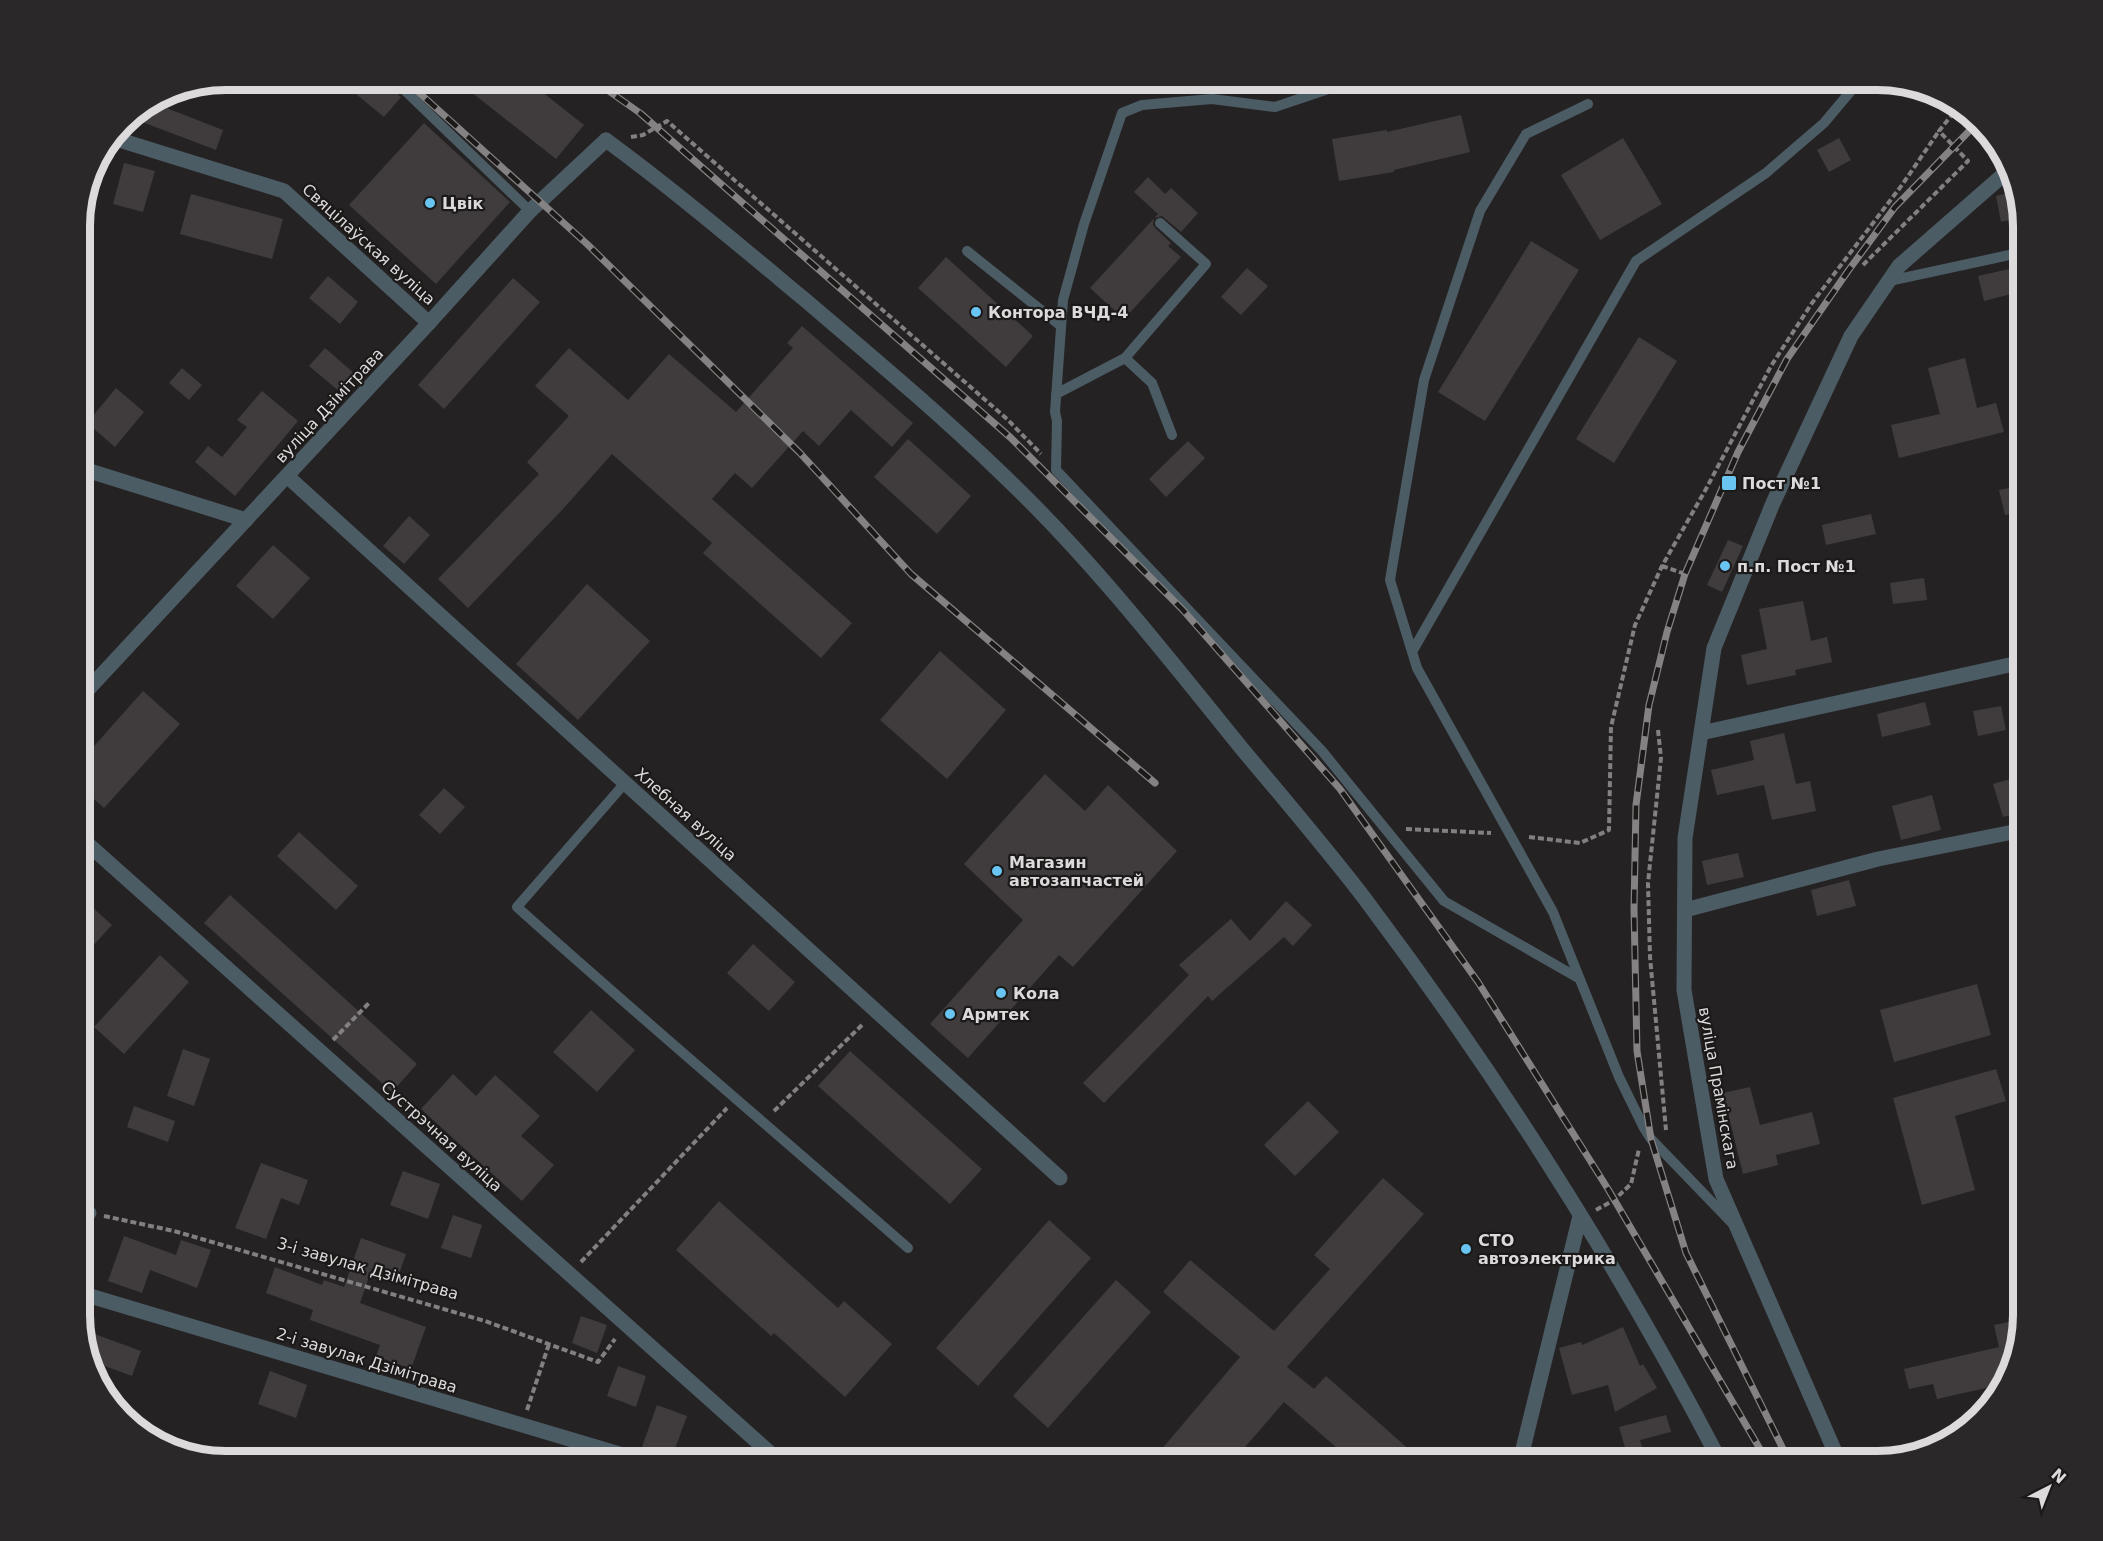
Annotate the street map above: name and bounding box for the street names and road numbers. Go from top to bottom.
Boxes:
street label: Свяцілаўская вуліца [298,180,439,309]
street label: вуліца Дзімітрава [271,344,387,467]
street label: Хлебная вуліца [631,764,740,865]
street label: вуліца Прамінскага [1695,1005,1742,1171]
street label: Сустрэчная вуліца [377,1077,506,1196]
street label: 3-і завулак Дзімітрава [275,1233,461,1304]
street label: 2-і завулак Дзімітрава [274,1324,460,1397]

